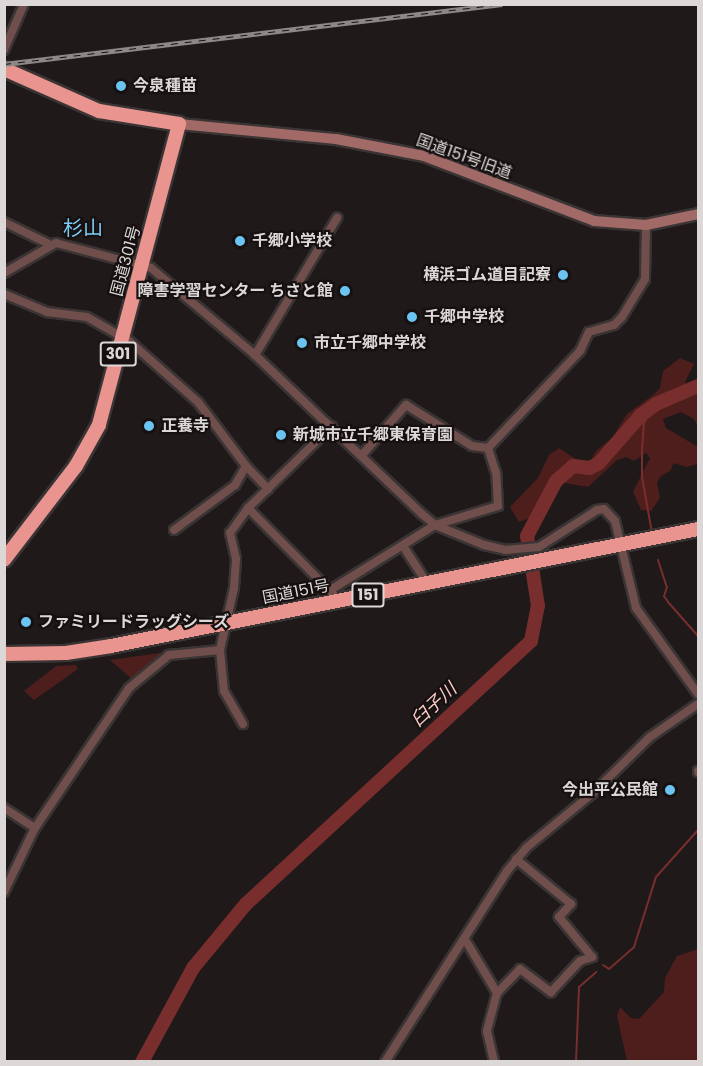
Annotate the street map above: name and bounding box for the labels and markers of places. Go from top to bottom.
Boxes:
place label: 今泉種苗 [133,76,197,96]
marker: 今泉種苗 [114,79,128,93]
place label: 千郷小学校 [252,231,332,251]
marker: 千郷小学校 [233,234,247,248]
place label: 横浜ゴム道目記寮 [423,265,551,285]
marker: 横浜ゴム道目記寮 [556,268,570,282]
place label: 障害学習センター ちさと館 [138,281,333,301]
marker: 障害学習センター ちさと館 [338,284,352,298]
place label: 千郷中学校 [424,307,504,327]
marker: 千郷中学校 [405,310,419,324]
place label: 市立千郷中学校 [314,333,426,353]
marker: 市立千郷中学校 [295,336,309,350]
place label: 正養寺 [161,416,209,436]
marker: 正養寺 [142,419,156,433]
place label: 新城市立千郷東保育園 [293,425,453,445]
marker: 新城市立千郷東保育園 [274,428,288,442]
place label: ファミリードラッグシーズ [38,612,230,632]
marker: ファミリードラッグシーズ [19,615,33,629]
place label: 今出平公民館 [562,780,658,800]
marker: 今出平公民館 [663,783,677,797]

